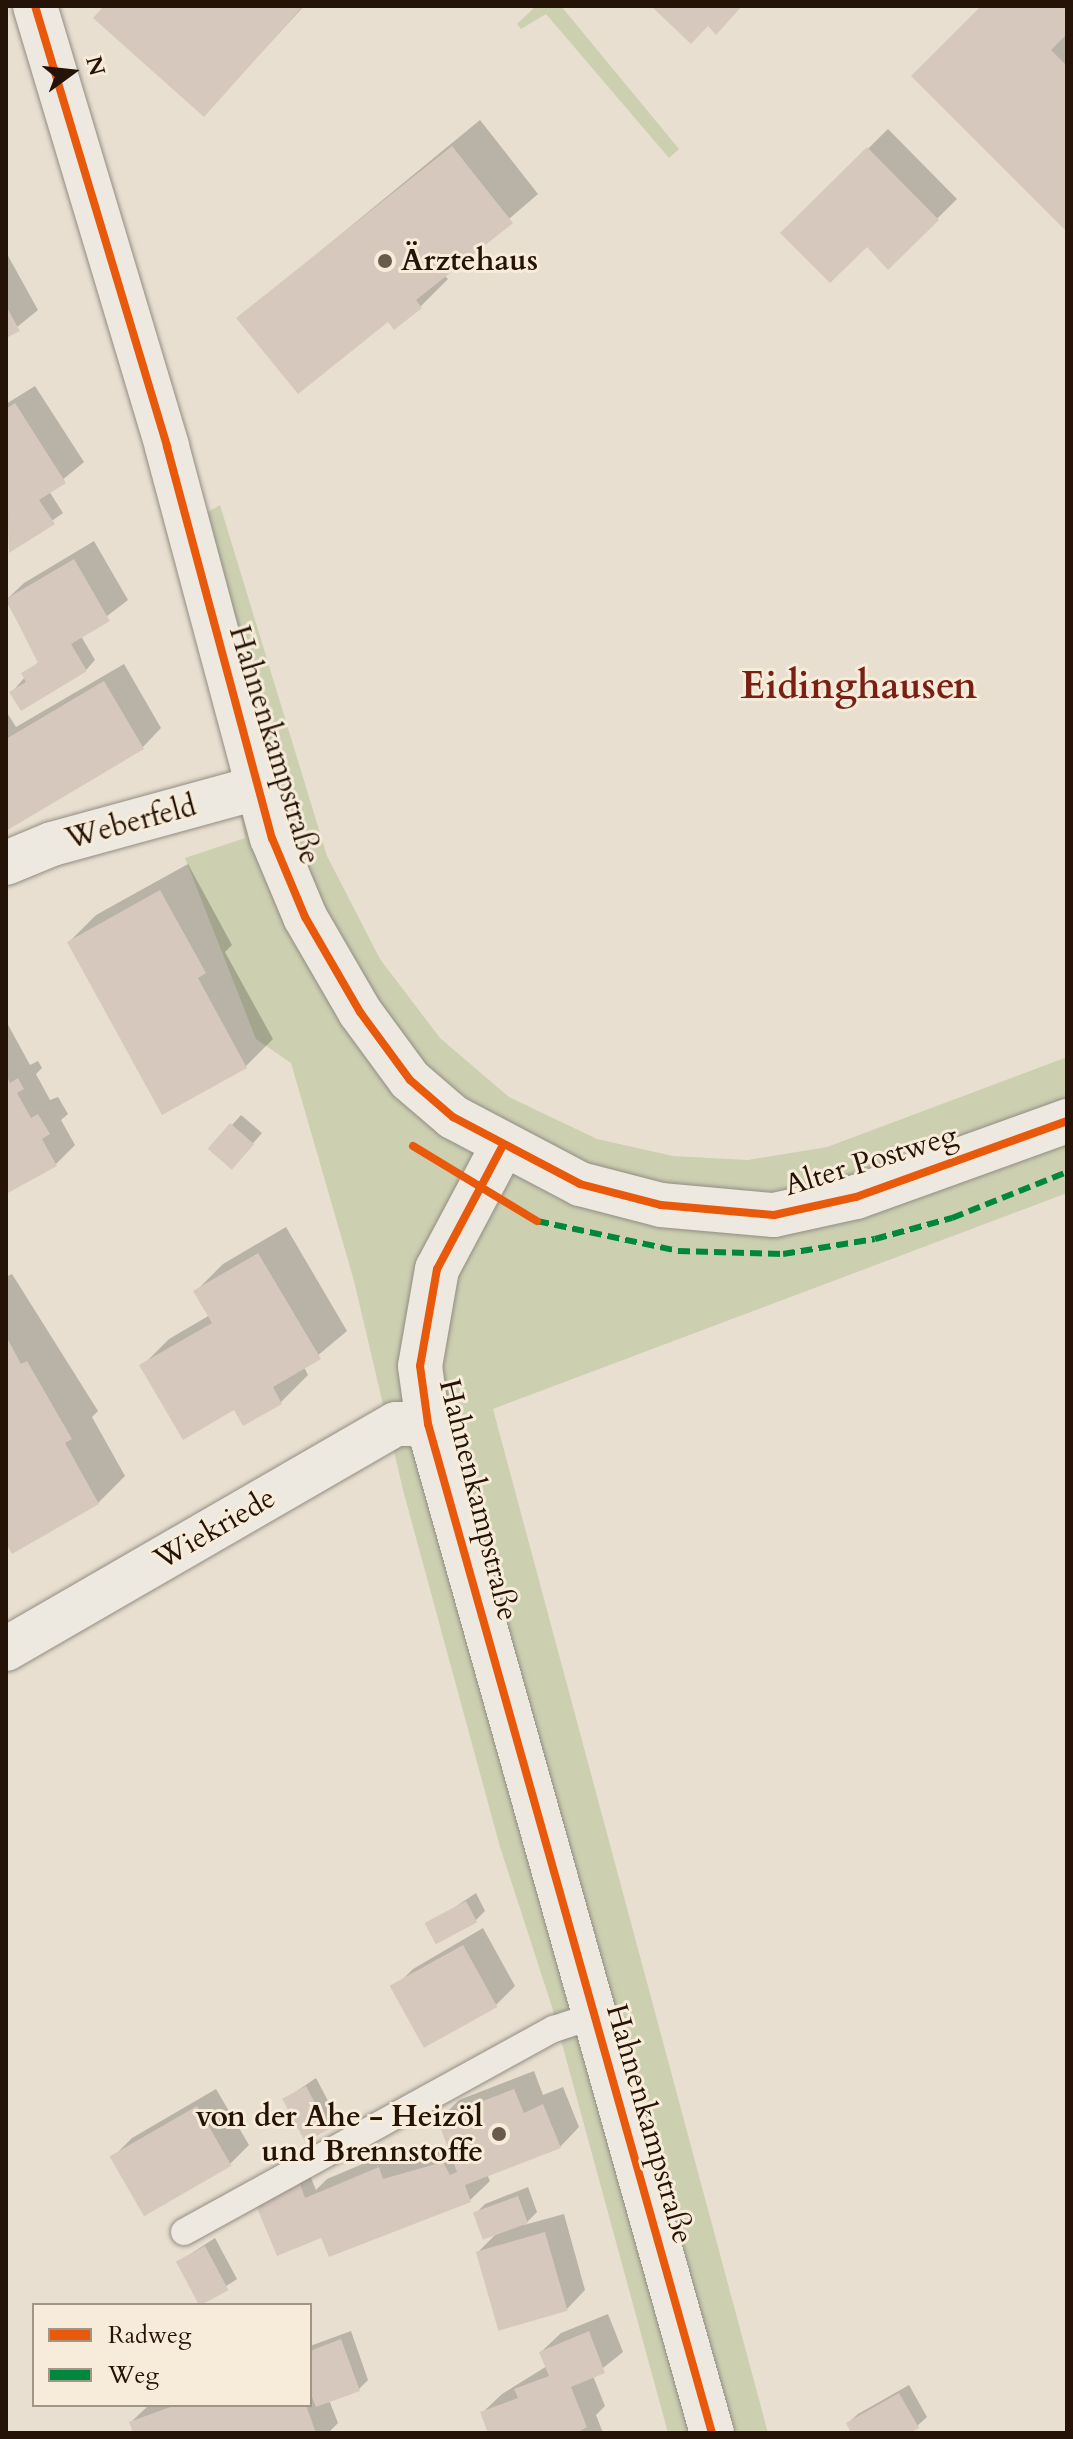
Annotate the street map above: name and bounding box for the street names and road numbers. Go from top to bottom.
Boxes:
street label: Hahnenkampstraße [221,621,327,869]
street label: Weberfeld [62,788,200,858]
street label: Alter Postweg [780,1118,962,1204]
street label: Hahnenkampstraße [431,1376,525,1624]
street label: Wiekriede [148,1480,282,1578]
street label: Hahnenkampstraße [598,2000,700,2248]

